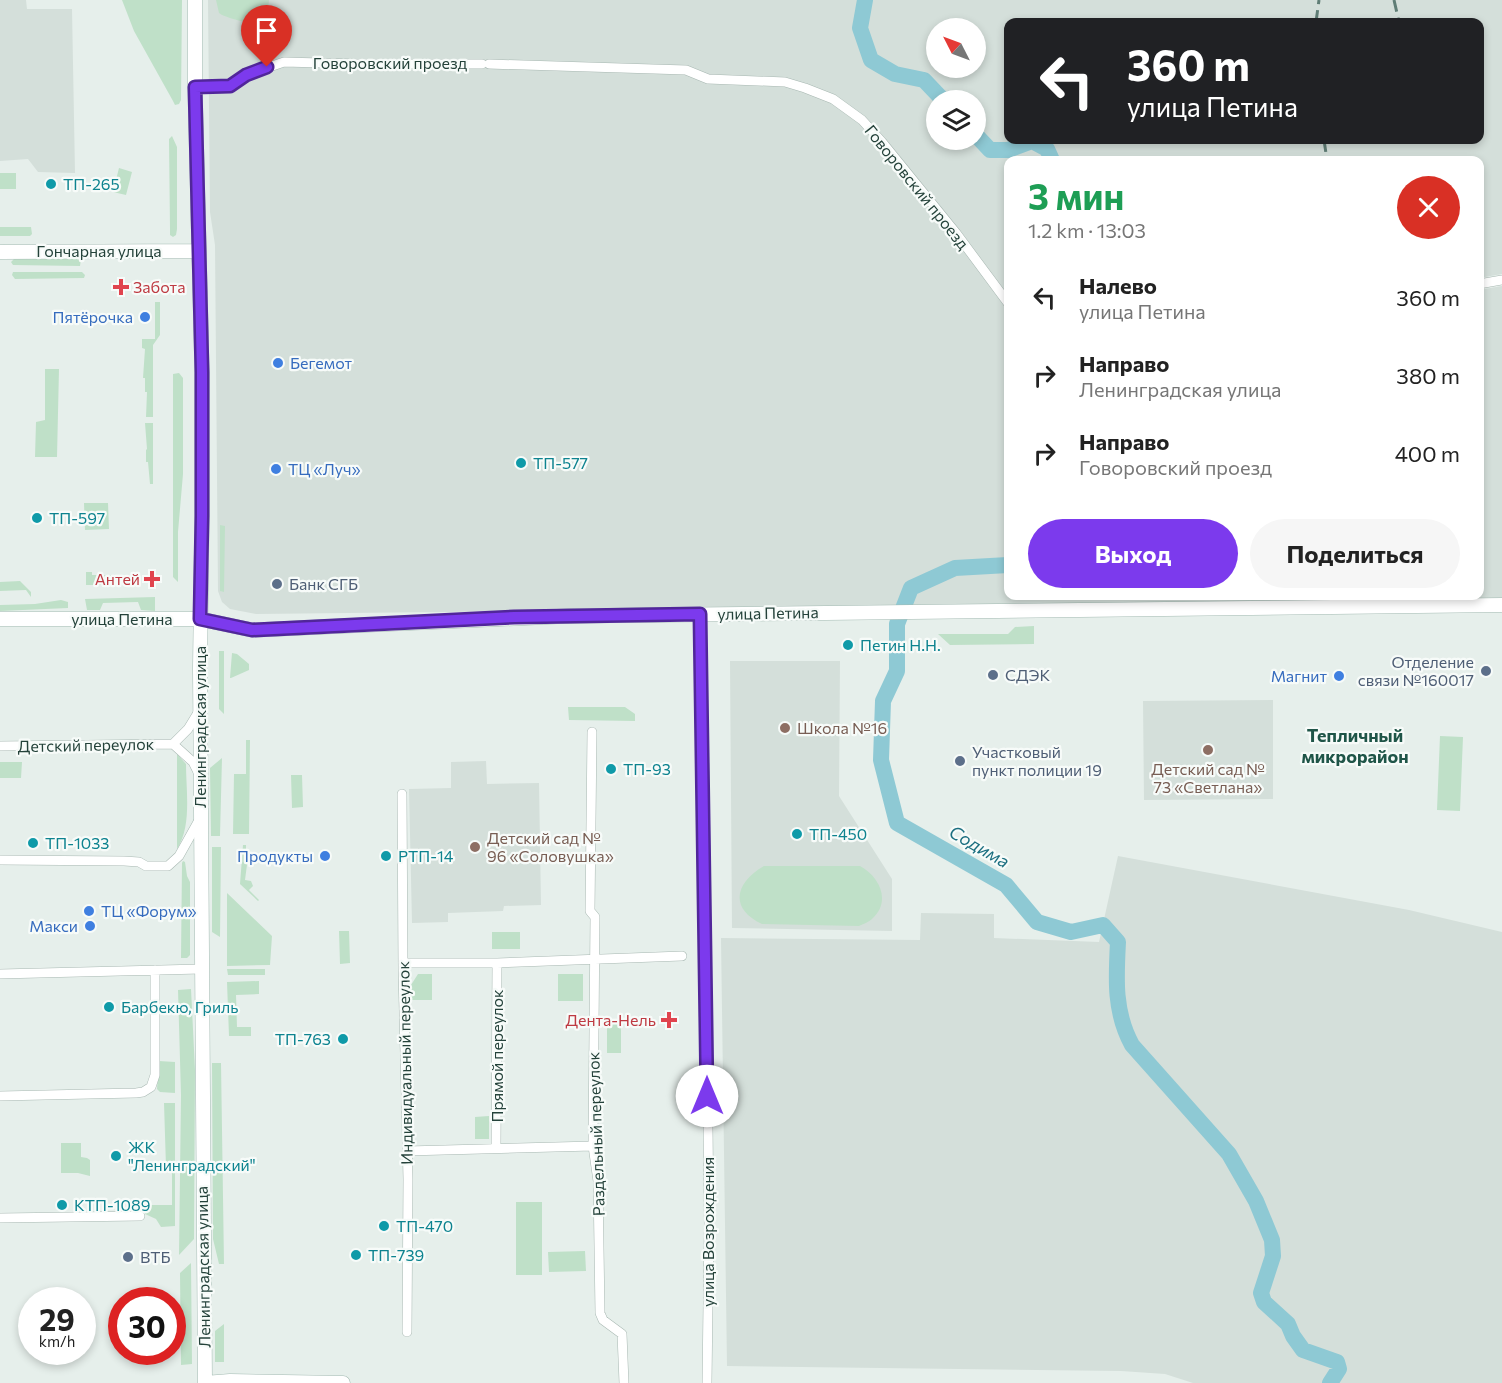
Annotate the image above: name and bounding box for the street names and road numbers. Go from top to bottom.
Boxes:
street label: Говоровский проезд [313,53,468,72]
street label: Говоровский проезд [861,121,974,253]
street label: Гончарная улица [36,241,162,260]
street label: улица Петина [717,602,819,623]
street label: улица Петина [71,609,173,628]
street label: Ленинградская улица [190,646,209,808]
street label: Детский переулок [18,734,155,755]
street label: Индивидуальный переулок [393,961,416,1165]
street label: Прямой переулок [487,989,506,1123]
street label: Раздельный переулок [583,1051,608,1217]
street label: улица Возрождения [698,1157,717,1307]
street label: Ленинградская улица [192,1186,213,1348]

